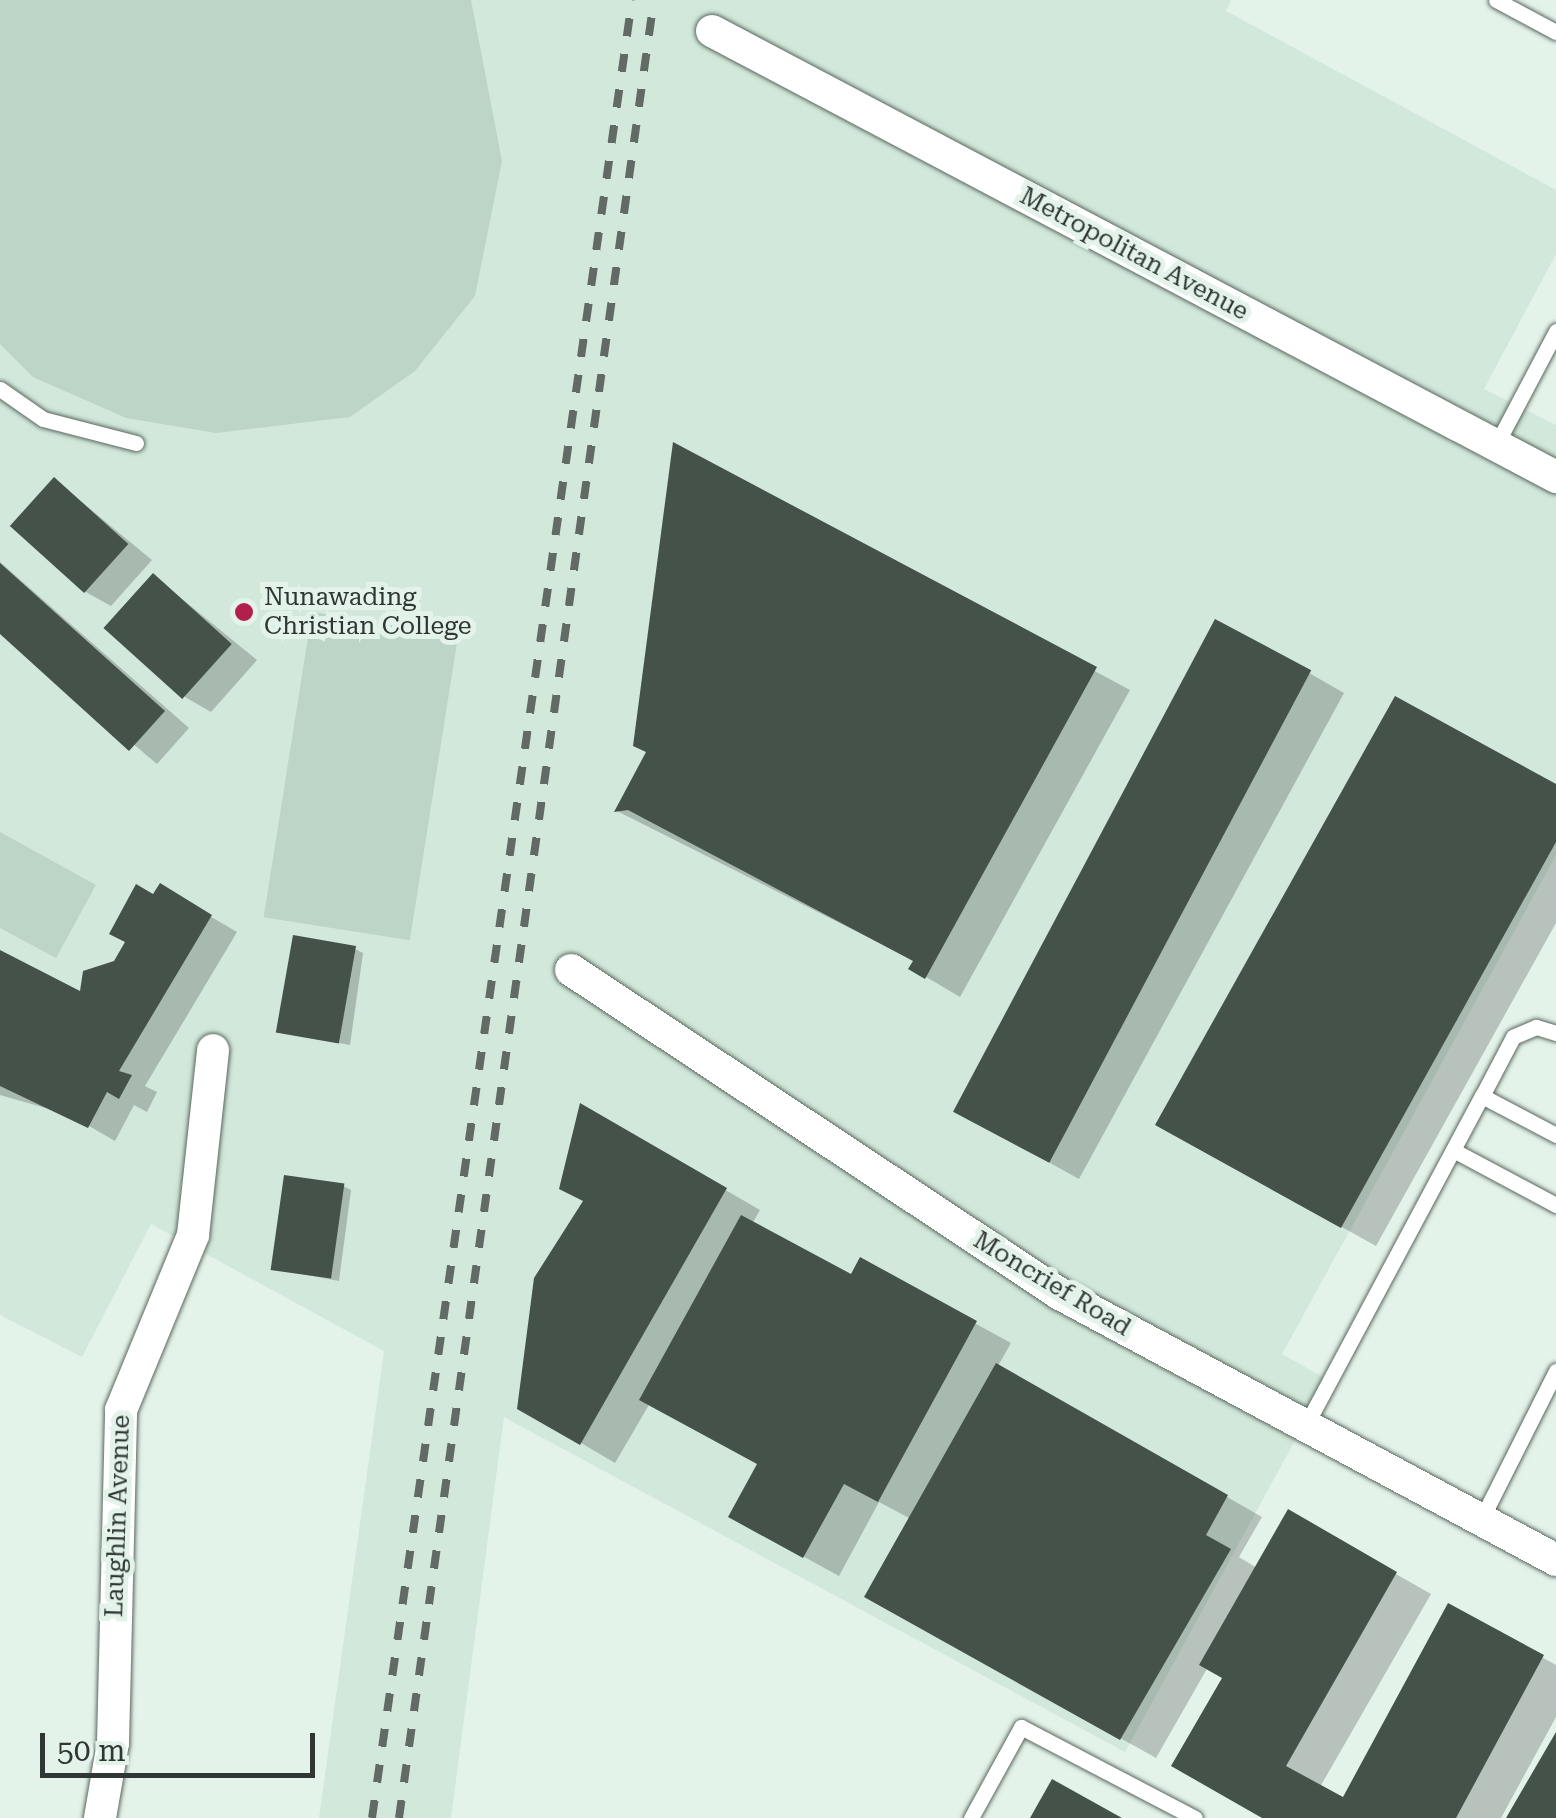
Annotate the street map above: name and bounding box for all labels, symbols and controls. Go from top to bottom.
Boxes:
street label: Metropolitan Avenue [1015,181,1253,327]
place label: Nunawading Christian College [264,583,471,642]
marker: Nunawading Christian College [233,601,255,623]
street label: Moncrief Road [968,1225,1136,1343]
street label: Laughlin Avenue [99,1414,137,1618]
scale bar [45,1713,320,1775]
text: 50 m [57,1733,126,1768]

